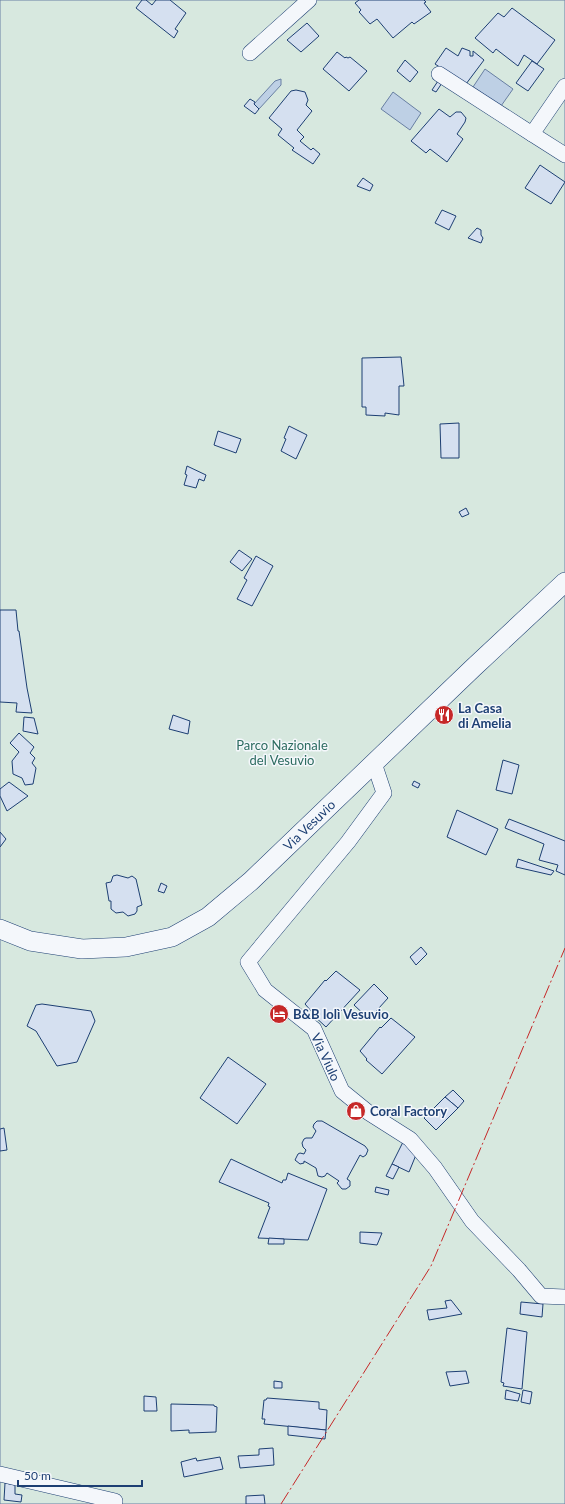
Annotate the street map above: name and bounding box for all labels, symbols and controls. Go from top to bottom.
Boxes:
place label: La Casa di Amelia [458,700,511,731]
restaurant icon: La Casa di Amelia [433,704,455,726]
park label: Parco Nazionale del Vesuvio [236,737,328,768]
street label: Via Vesuvio [280,796,338,854]
hotel icon: B&B Iolì Vesuvio [268,1003,290,1025]
place label: B&B Iolì Vesuvio [293,1006,389,1022]
street label: Via Viulo [308,1031,344,1083]
shop icon: Coral Factory [345,1100,367,1122]
place label: Coral Factory [370,1103,447,1119]
scale bar [18,1462,142,1488]
text: 50 m [24,1468,51,1483]

